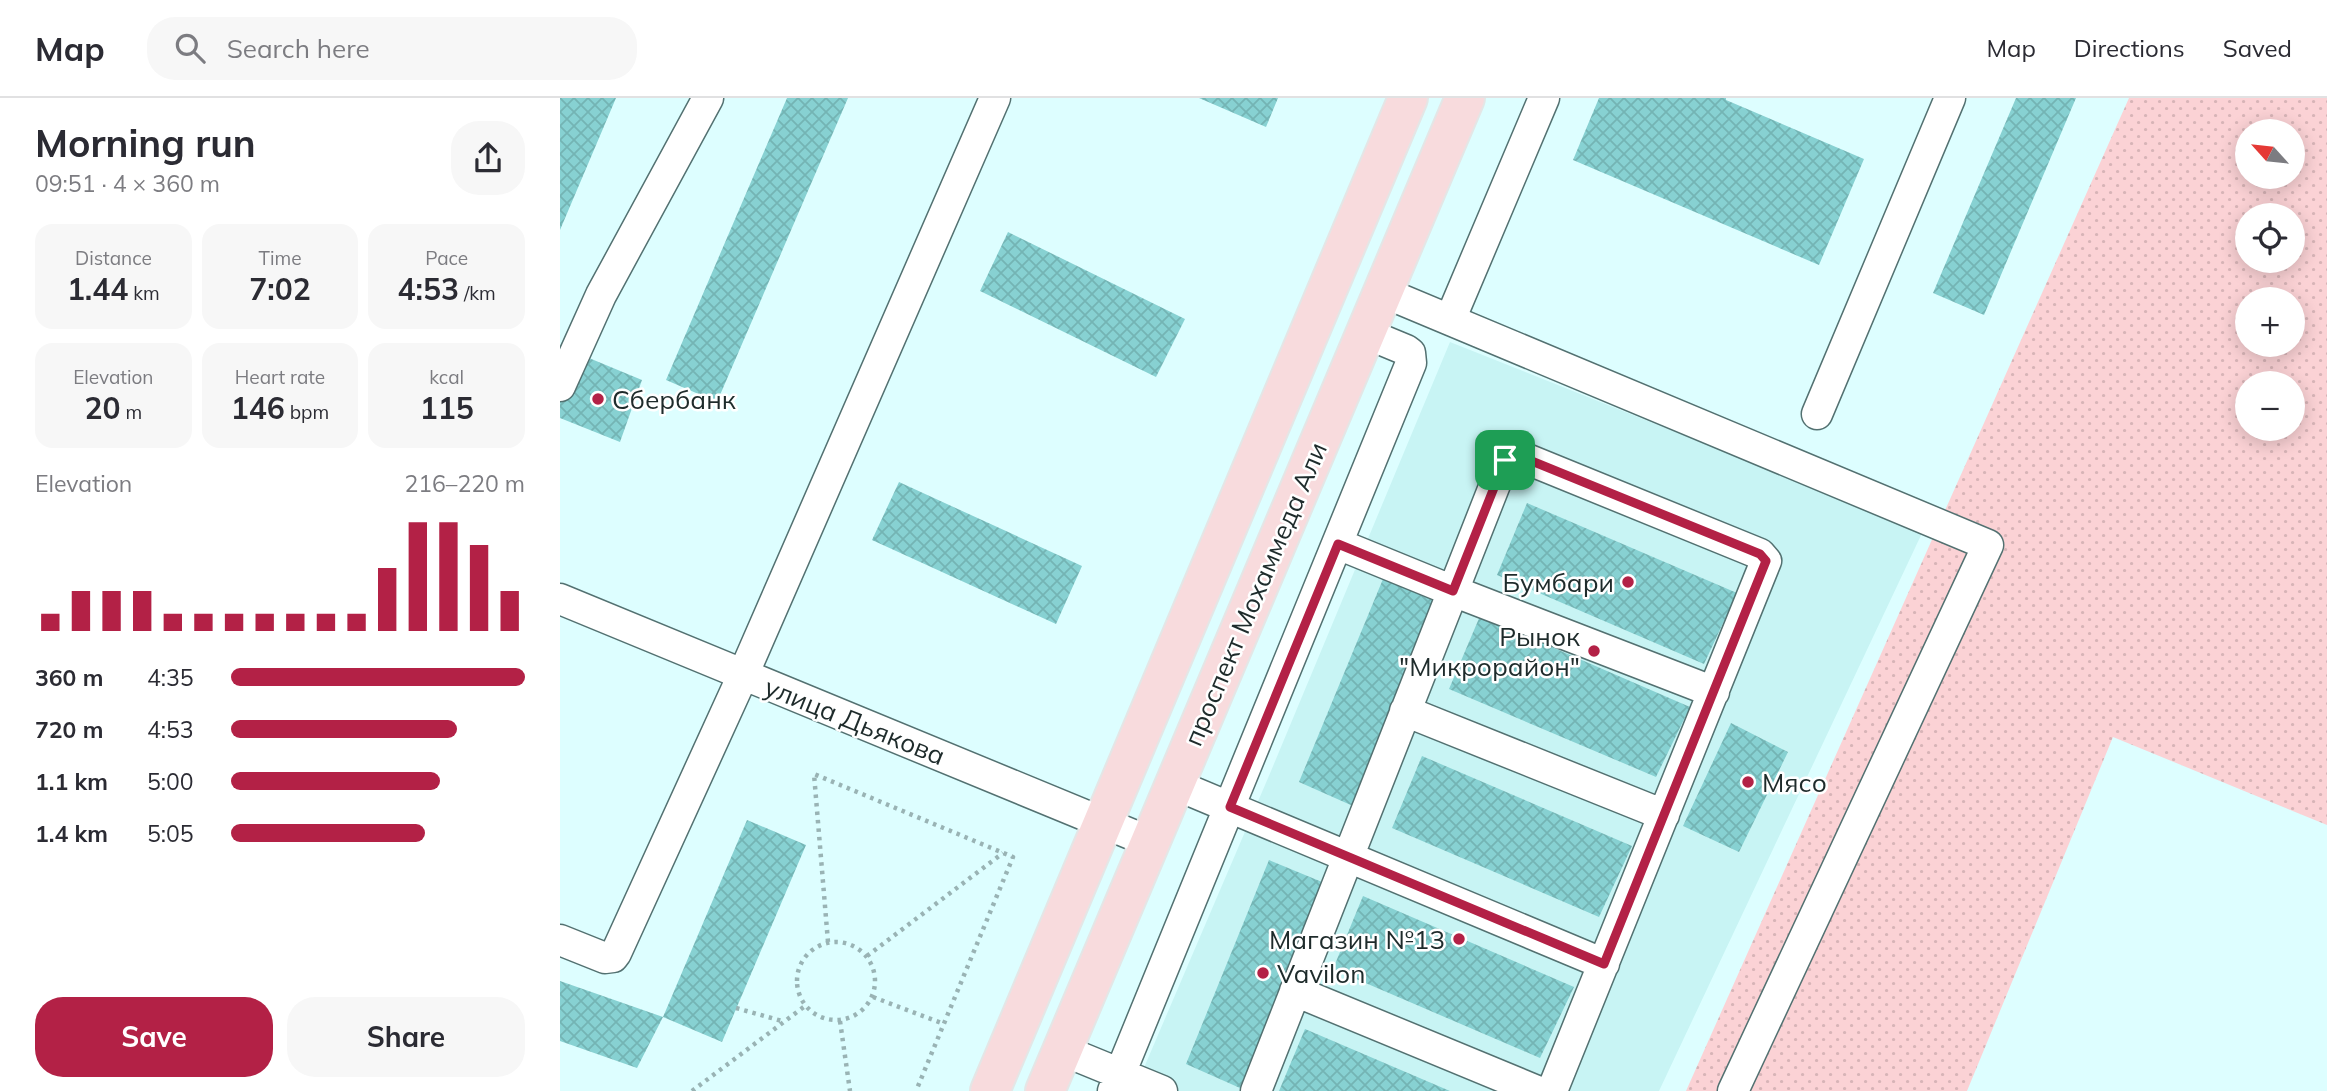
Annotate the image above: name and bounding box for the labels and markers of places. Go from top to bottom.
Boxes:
place label: Сбербанк [612,383,736,416]
marker: Сбербанк [590,391,606,407]
pin [1475,430,1535,490]
place label: Бумбари [1503,566,1614,599]
marker: Бумбари [1620,574,1636,590]
place label: Рынок "Микрорайон" [1399,620,1580,683]
marker: Рынок "Микрорайон" [1586,643,1602,659]
place label: Мясо [1762,766,1827,799]
marker: Мясо [1740,774,1756,790]
place label: Магазин №13 [1269,923,1445,956]
marker: Магазин №13 [1451,931,1467,947]
place label: Vavilon [1277,957,1365,990]
marker: Vavilon [1255,965,1271,981]

